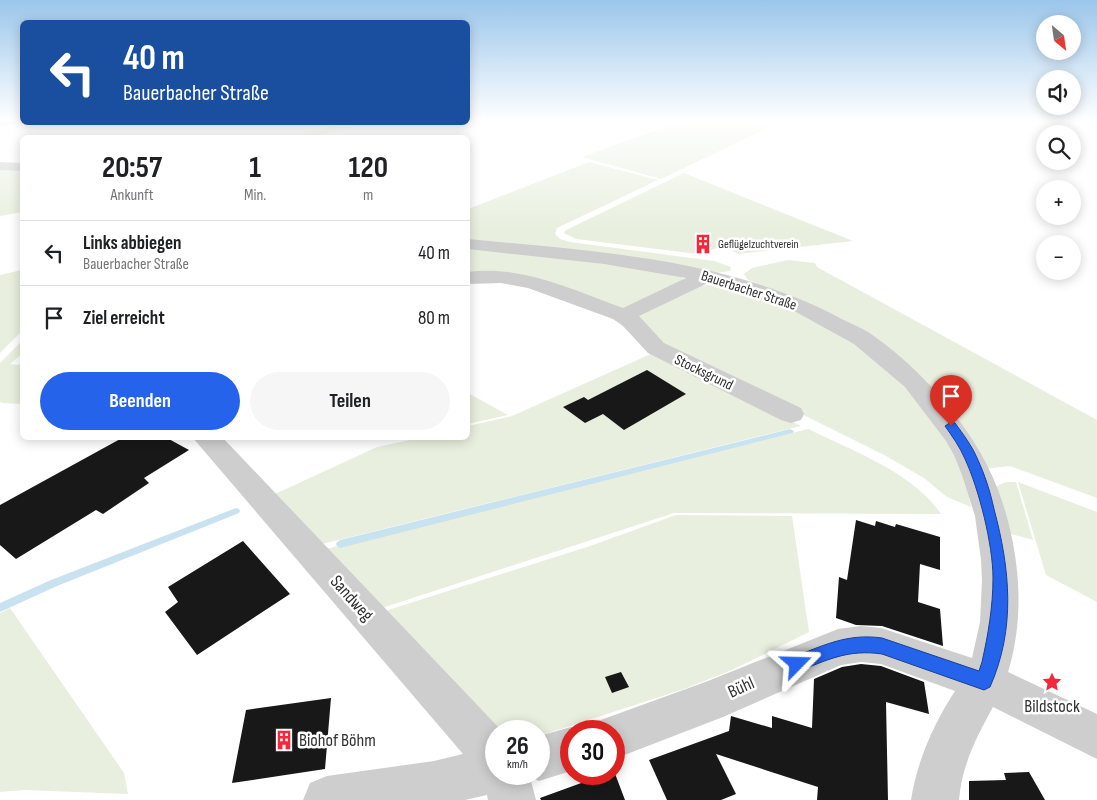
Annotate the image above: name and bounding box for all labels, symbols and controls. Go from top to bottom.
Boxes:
north arrow [1036,15,1081,60]
map controls [1036,15,1081,280]
text: 40 m [123,37,185,80]
icon: left [40,40,105,105]
button: sound [1036,70,1081,115]
text: Bauerbacher Straße [123,80,269,107]
button: search [1036,125,1081,170]
text: 20:57 [102,150,162,186]
text: 1 [249,150,261,186]
text: 120 [348,150,388,186]
button: + [1036,180,1081,225]
text: Ankunft [110,186,154,205]
text: Min. [244,186,266,205]
text: m [363,186,373,205]
text: Links abbiegen [83,232,181,255]
building icon: Geflügelzuchtverein [692,233,714,255]
button: − [1036,235,1081,280]
place label: Geflügelzuchtverein [718,237,799,252]
icon: left [40,239,68,267]
text: 40 m [418,242,450,265]
text: Bauerbacher Straße [83,255,189,274]
street label: Bauerbacher Straße [699,266,799,315]
icon: arrive [40,304,68,332]
text: Ziel erreicht [83,307,165,330]
text: 80 m [418,307,450,330]
street label: Stocksgrund [671,350,736,395]
button: Beenden [40,372,240,430]
button: Teilen [250,372,450,430]
pin [930,375,972,426]
icon: arrive [937,382,965,410]
street label: Sandweg [326,571,378,626]
position arrow [770,637,822,689]
place icon: Bildstock [1041,671,1063,693]
street label: Bühl [725,672,758,702]
place label: Bildstock [1024,696,1080,717]
speed limit sign: 30 [560,720,625,785]
building icon: Biohof Böhm [273,729,295,751]
place label: Biohof Böhm [299,730,376,751]
text: 26 [506,731,529,762]
text: km/h [507,757,528,772]

